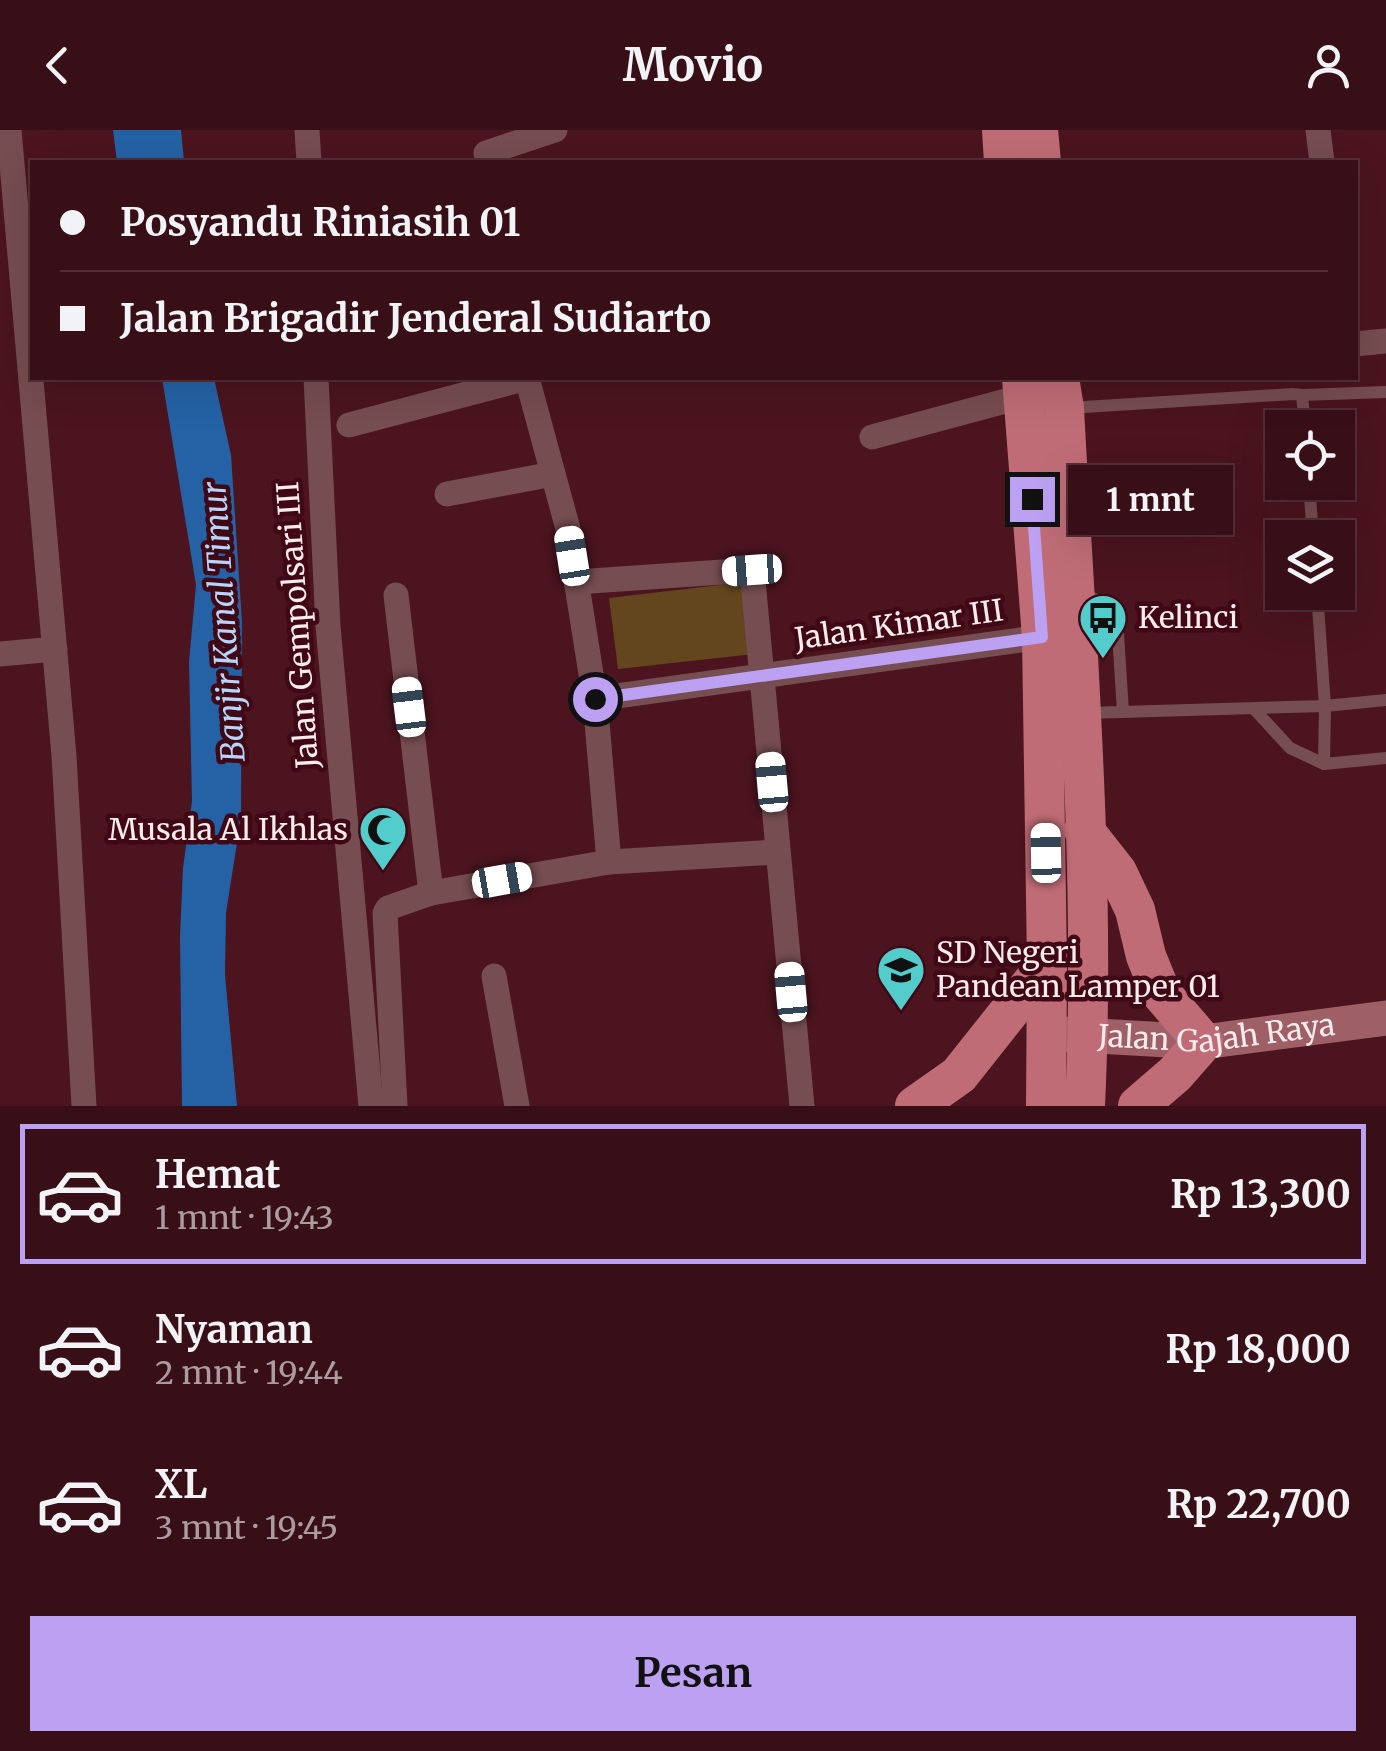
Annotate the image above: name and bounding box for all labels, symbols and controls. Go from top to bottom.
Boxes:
text: Movio [623,37,763,93]
icon: back [30,38,85,93]
icon: person [1301,38,1356,93]
text: Posyandu Riniasih 01 [120,199,520,246]
text: Jalan Brigadir Jenderal Sudiarto [120,295,711,342]
map controls [1265,410,1355,610]
button: locate [1265,410,1355,500]
callout: 1 mnt [1067,464,1232,534]
route end [1010,477,1055,522]
water label: Banjir Kanal Timur [194,479,254,764]
street label: Jalan Gempolsari III [268,480,326,771]
text: 1 mnt [1106,480,1195,520]
button: layers [1265,520,1355,610]
car [552,524,592,588]
car [721,553,783,587]
street label: Jalan Kimar III [791,591,1006,658]
bus stop icon: Kelinci [1077,592,1129,660]
place label: Kelinci [1138,598,1238,636]
car [390,675,428,739]
route start [573,677,618,722]
car [754,751,790,813]
mosque icon: Musala Al Ikhlas [357,804,409,872]
place label: Musala Al Ikhlas [108,810,348,848]
car [1030,823,1062,883]
car [470,860,534,900]
place label: SD Negeri Pandean Lamper 01 [936,933,1220,1005]
school or university icon: SD Negeri Pandean Lamper 01 [875,944,927,1012]
car [773,961,809,1023]
street label: Jalan Gajah Raya [1096,1005,1337,1060]
icon: car [35,1149,125,1239]
text: Hemat [155,1151,280,1198]
text: Rp 13,300 [1170,1171,1351,1218]
text: 1 mnt · 19:43 [155,1198,334,1238]
icon: car [35,1304,125,1394]
text: Nyaman [155,1306,313,1353]
text: Rp 18,000 [1166,1326,1351,1373]
text: 2 mnt · 19:44 [155,1353,343,1393]
icon: car [35,1459,125,1549]
text: XL [155,1461,207,1508]
text: Rp 22,700 [1166,1481,1351,1528]
text: 3 mnt · 19:45 [155,1508,338,1548]
button: Pesan [30,1616,1356,1731]

